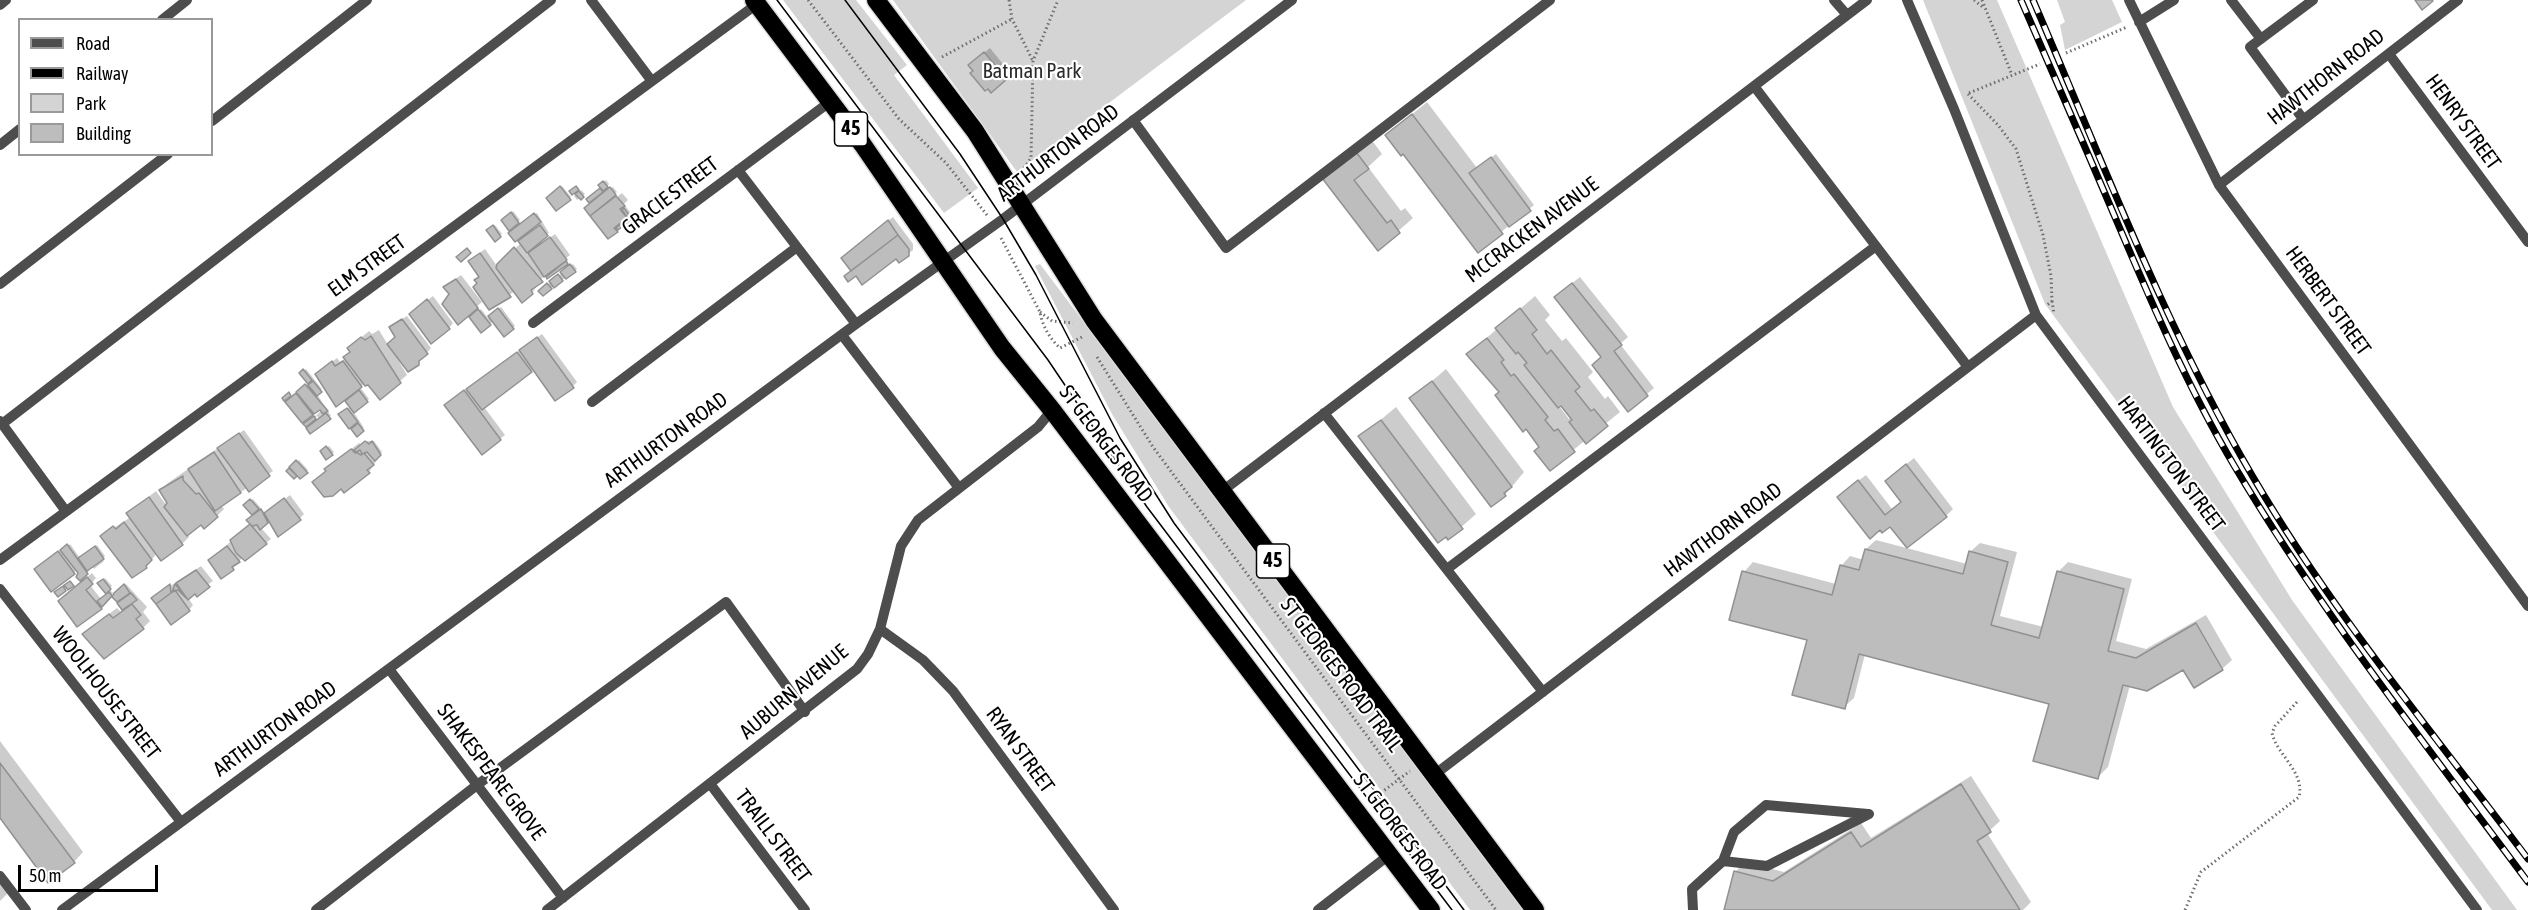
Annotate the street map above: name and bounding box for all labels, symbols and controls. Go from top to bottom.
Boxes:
legend [18,18,213,156]
street label: HAWTHORN ROAD [2263,24,2389,130]
text: Road [76,33,110,54]
park label: Batman Park [983,58,1081,84]
text: Railway [76,63,128,84]
street label: HENRY STREET [2420,69,2506,175]
text: Park [76,93,106,114]
street label: ARTHURTON ROAD [992,99,1124,207]
road number: 45 [834,112,868,146]
text: Building [76,123,131,144]
street label: GRACIE STREET [617,152,723,240]
street label: MCCRACKEN AVENUE [1460,172,1604,288]
street label: ELM STREET [323,229,411,303]
street label: HERBERT STREET [2280,241,2376,361]
street label: ST GEORGES ROAD [1054,381,1158,507]
street label: ARTHURTON ROAD [600,387,732,493]
street label: HARTINGTON STREET [2112,391,2230,537]
street label: HAWTHORN ROAD [1659,477,1787,583]
road number: 45 [1256,544,1290,578]
street label: ST GEORGES ROAD TRAIL [1275,593,1407,757]
street label: WOOLHOUSE STREET [47,622,165,764]
street label: AUBURN AVENUE [735,639,853,745]
street label: ARTHURTON ROAD [209,676,341,782]
street label: SHAKESPEARE GROVE [432,699,550,845]
street label: RYAN STREET [980,702,1060,798]
street label: ST GEORGES ROAD [1348,769,1452,895]
street label: TRAILL STREET [730,784,816,888]
scale bar [21,853,160,891]
text: 50 m [29,865,61,886]

